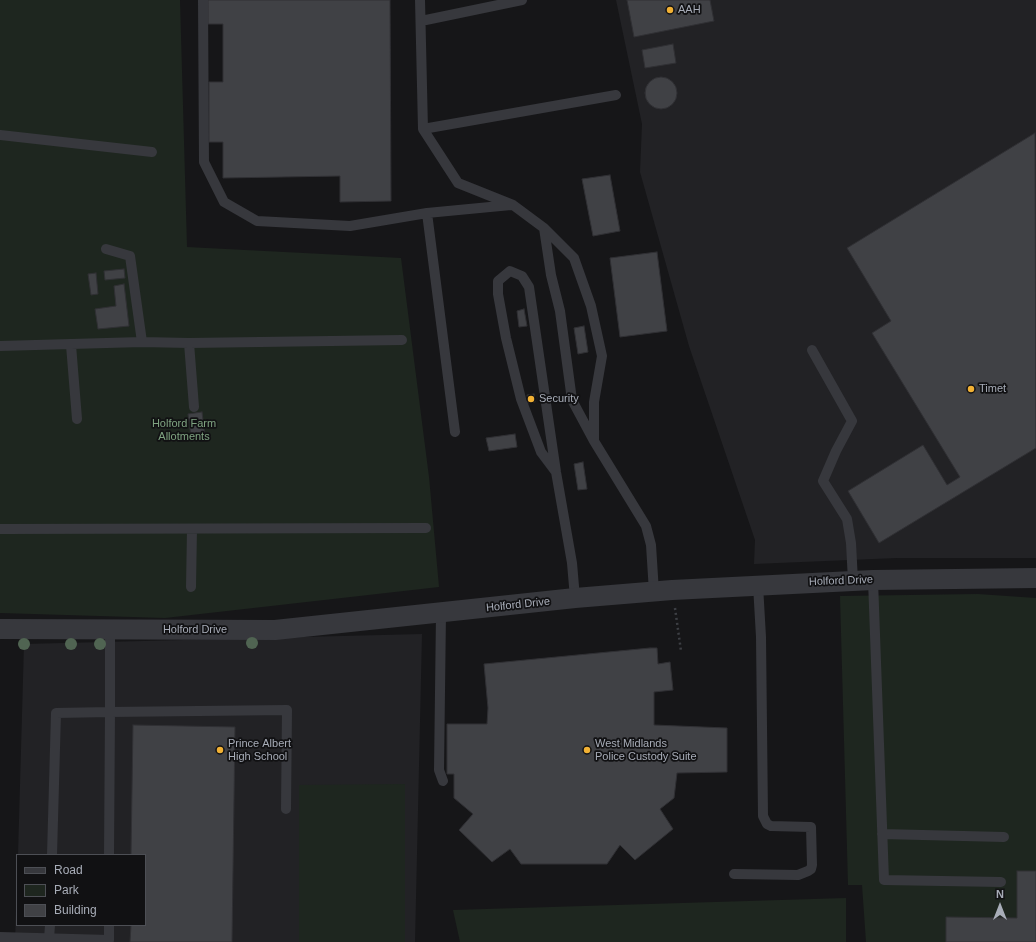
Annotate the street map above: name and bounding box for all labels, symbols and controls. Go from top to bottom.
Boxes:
place label: AAH [678,3,701,17]
marker: AAH [665,5,675,15]
place label: Timet [979,382,1006,396]
marker: Timet [966,384,976,394]
place label: Security [539,392,579,406]
marker: Security [526,394,536,404]
park label: Holford Farm Allotments [152,417,216,443]
street label: Holford Drive [809,573,873,589]
street label: Holford Drive [485,595,551,615]
street label: Holford Drive [163,623,227,637]
place label: Prince Albert High School [228,737,291,763]
place label: West Midlands Police Custody Suite [595,737,696,763]
marker: Prince Albert High School [215,745,225,755]
marker: West Midlands Police Custody Suite [582,745,592,755]
legend [16,854,146,926]
text: Road [54,863,83,877]
text: Park [54,883,79,897]
north arrow [980,886,1020,926]
text: N [996,888,1004,900]
text: Building [54,903,97,917]

